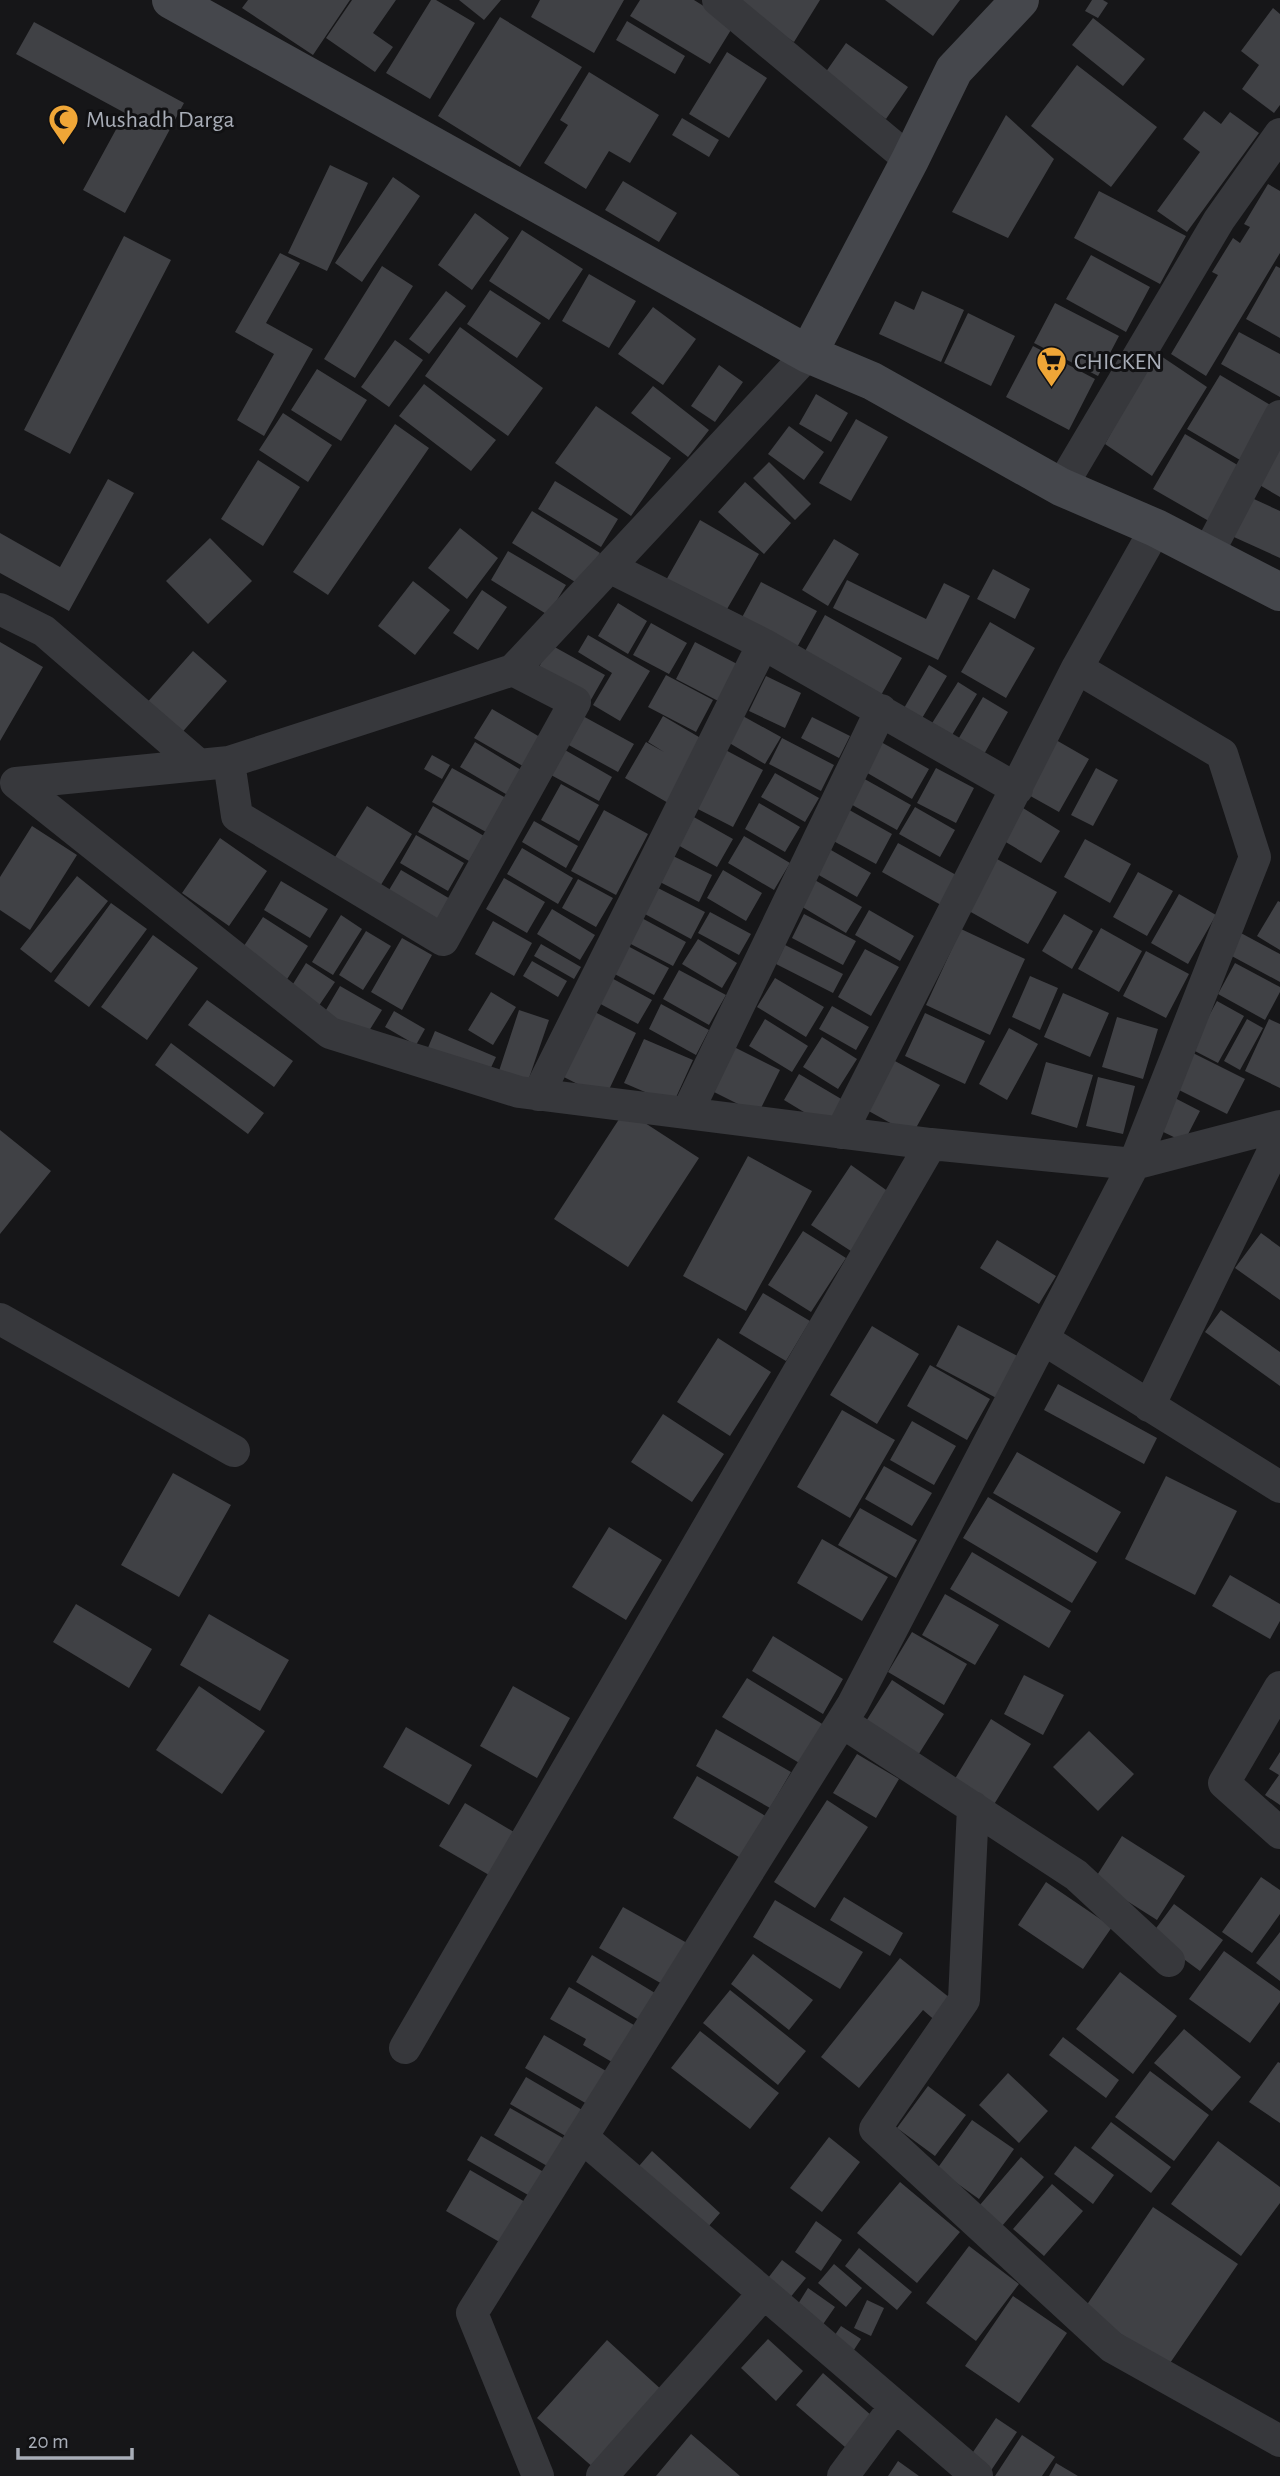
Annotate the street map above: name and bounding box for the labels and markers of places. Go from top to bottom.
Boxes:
mosque icon: Mushadh Darga [46,102,80,146]
place label: Mushadh Darga [86,108,235,132]
supermarket icon: CHICKEN [1034,344,1068,388]
place label: CHICKEN [1074,350,1163,374]

